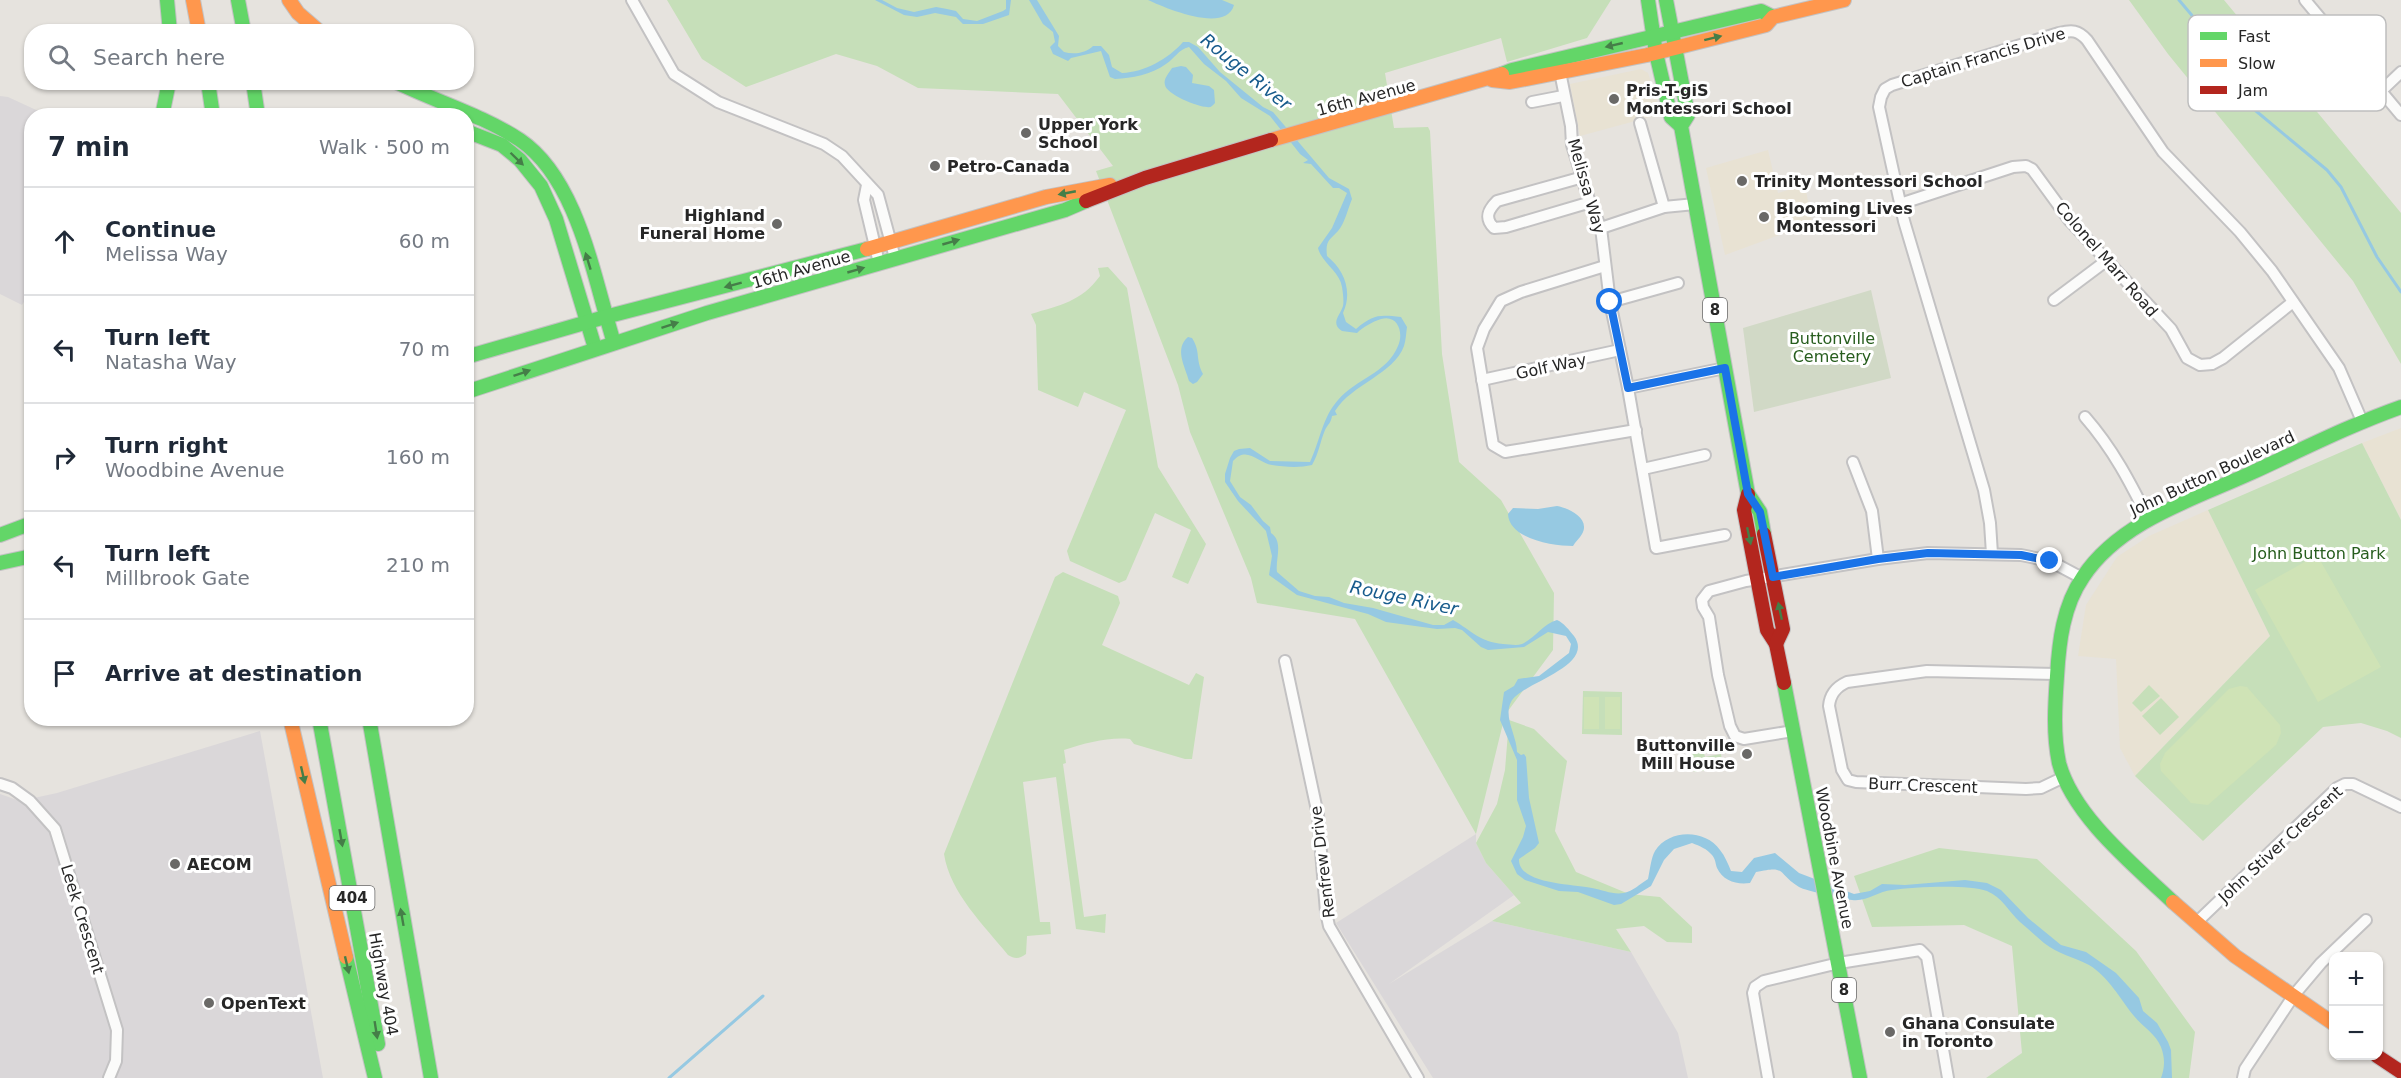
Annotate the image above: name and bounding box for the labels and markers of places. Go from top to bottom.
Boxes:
place label: Pris-T-giS Montessori School [1626,81,1792,118]
marker: Pris-T-giS Montessori School [1607,92,1621,106]
place label: Upper York School [1038,115,1138,152]
marker: Upper York School [1019,126,1033,140]
place label: Petro-Canada [947,157,1070,176]
marker: Petro-Canada [928,159,942,173]
place label: Trinity Montessori School [1754,172,1983,191]
marker: Trinity Montessori School [1735,174,1749,188]
place label: Blooming Lives Montessori [1776,199,1913,236]
place label: Highland Funeral Home [640,206,765,243]
marker: Blooming Lives Montessori [1757,210,1771,224]
marker: Highland Funeral Home [770,217,784,231]
place label: Buttonville Mill House [1636,736,1735,773]
marker: Buttonville Mill House [1740,747,1754,761]
place label: AECOM [187,855,252,874]
marker: AECOM [168,857,182,871]
place label: OpenText [221,994,306,1013]
marker: OpenText [202,996,216,1010]
place label: Ghana Consulate in Toronto [1902,1014,2055,1051]
marker: Ghana Consulate in Toronto [1883,1025,1897,1039]

